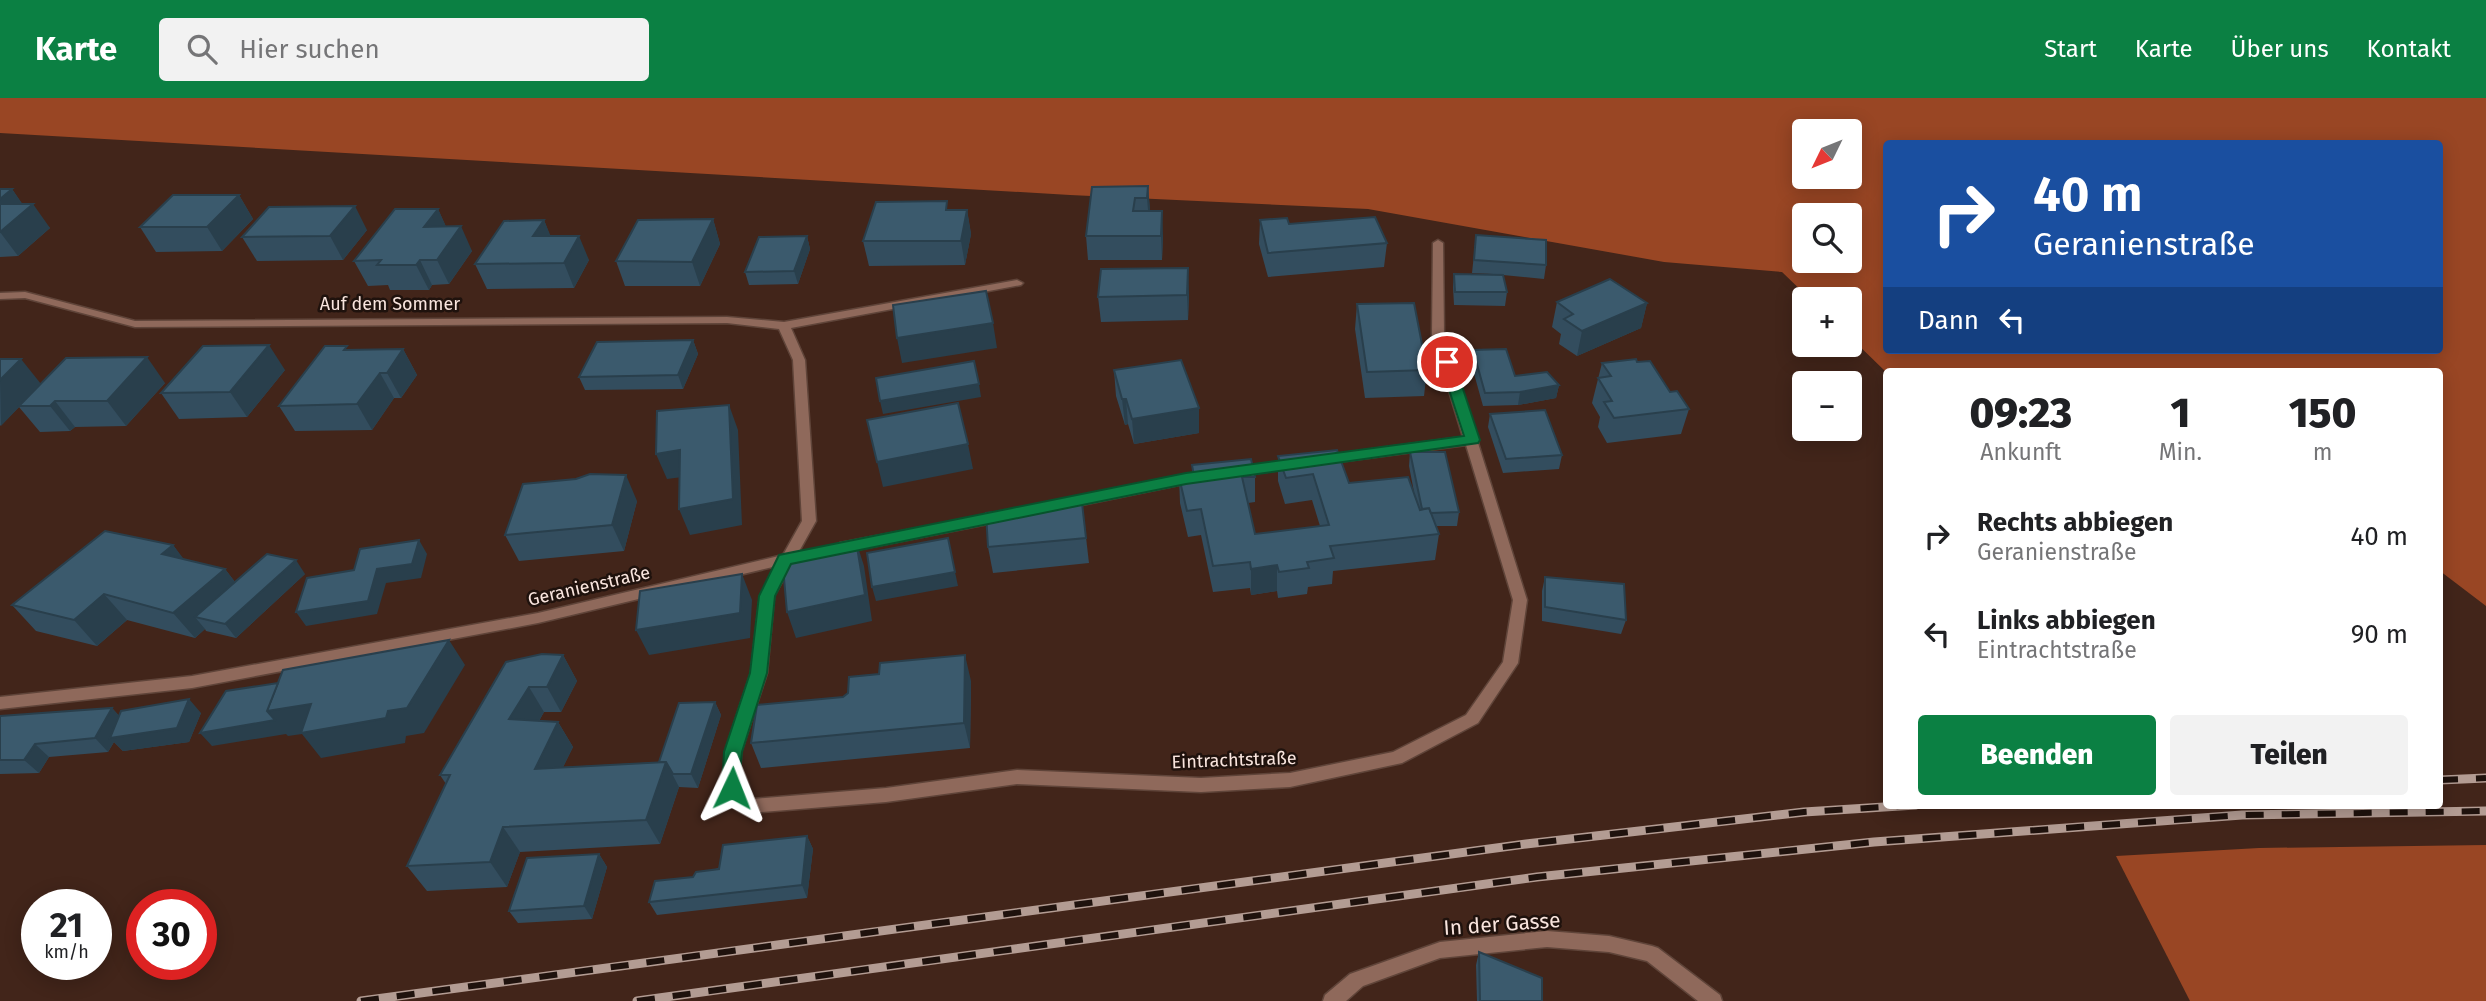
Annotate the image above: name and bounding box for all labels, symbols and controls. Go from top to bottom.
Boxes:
search box [159,18,649,81]
text: Karte [35,29,117,69]
icon: search [183,30,221,68]
text: Hier suchen [239,34,380,65]
text: Start [2044,35,2097,63]
text: Karte [2135,35,2193,63]
text: Über uns [2231,35,2329,63]
text: Kontakt [2367,35,2451,63]
north arrow [1792,119,1862,189]
map controls [1792,119,1862,441]
text: 40 m [2033,165,2142,224]
icon: right [1918,168,2009,259]
button: search [1792,203,1862,273]
text: Geranienstraße [2033,225,2255,263]
button: + [1792,287,1862,357]
street label: Auf dem Sommer [320,293,460,315]
icon: left [1993,301,2031,339]
text: Dann [1918,305,1979,336]
pin [1417,332,1477,392]
icon: arrive [1428,343,1466,381]
button: − [1792,371,1862,441]
text: 09:23 [1970,388,2072,438]
text: 1 [2170,388,2190,438]
text: 150 [2289,388,2356,438]
text: Ankunft [1980,438,2061,466]
text: Min. [2159,438,2202,466]
text: m [2313,438,2332,466]
text: Rechts abbiegen [1977,507,2173,538]
icon: right [1918,517,1956,555]
text: 40 m [2350,521,2408,552]
text: Geranienstraße [1977,538,2136,566]
street label: Geranienstraße [526,561,652,611]
text: Links abbiegen [1977,605,2156,636]
icon: left [1918,615,1956,653]
text: 90 m [2351,619,2408,650]
text: Eintrachtstraße [1977,636,2137,664]
button: Beenden [1918,715,2156,795]
button: Teilen [2170,715,2408,795]
street label: Eintrachtstraße [1171,747,1297,773]
position arrow [695,751,769,825]
speed limit sign: 30 [126,889,217,980]
text: 21 [50,904,83,946]
street label: In der Gasse [1443,907,1561,941]
text: km/h [44,941,89,963]

